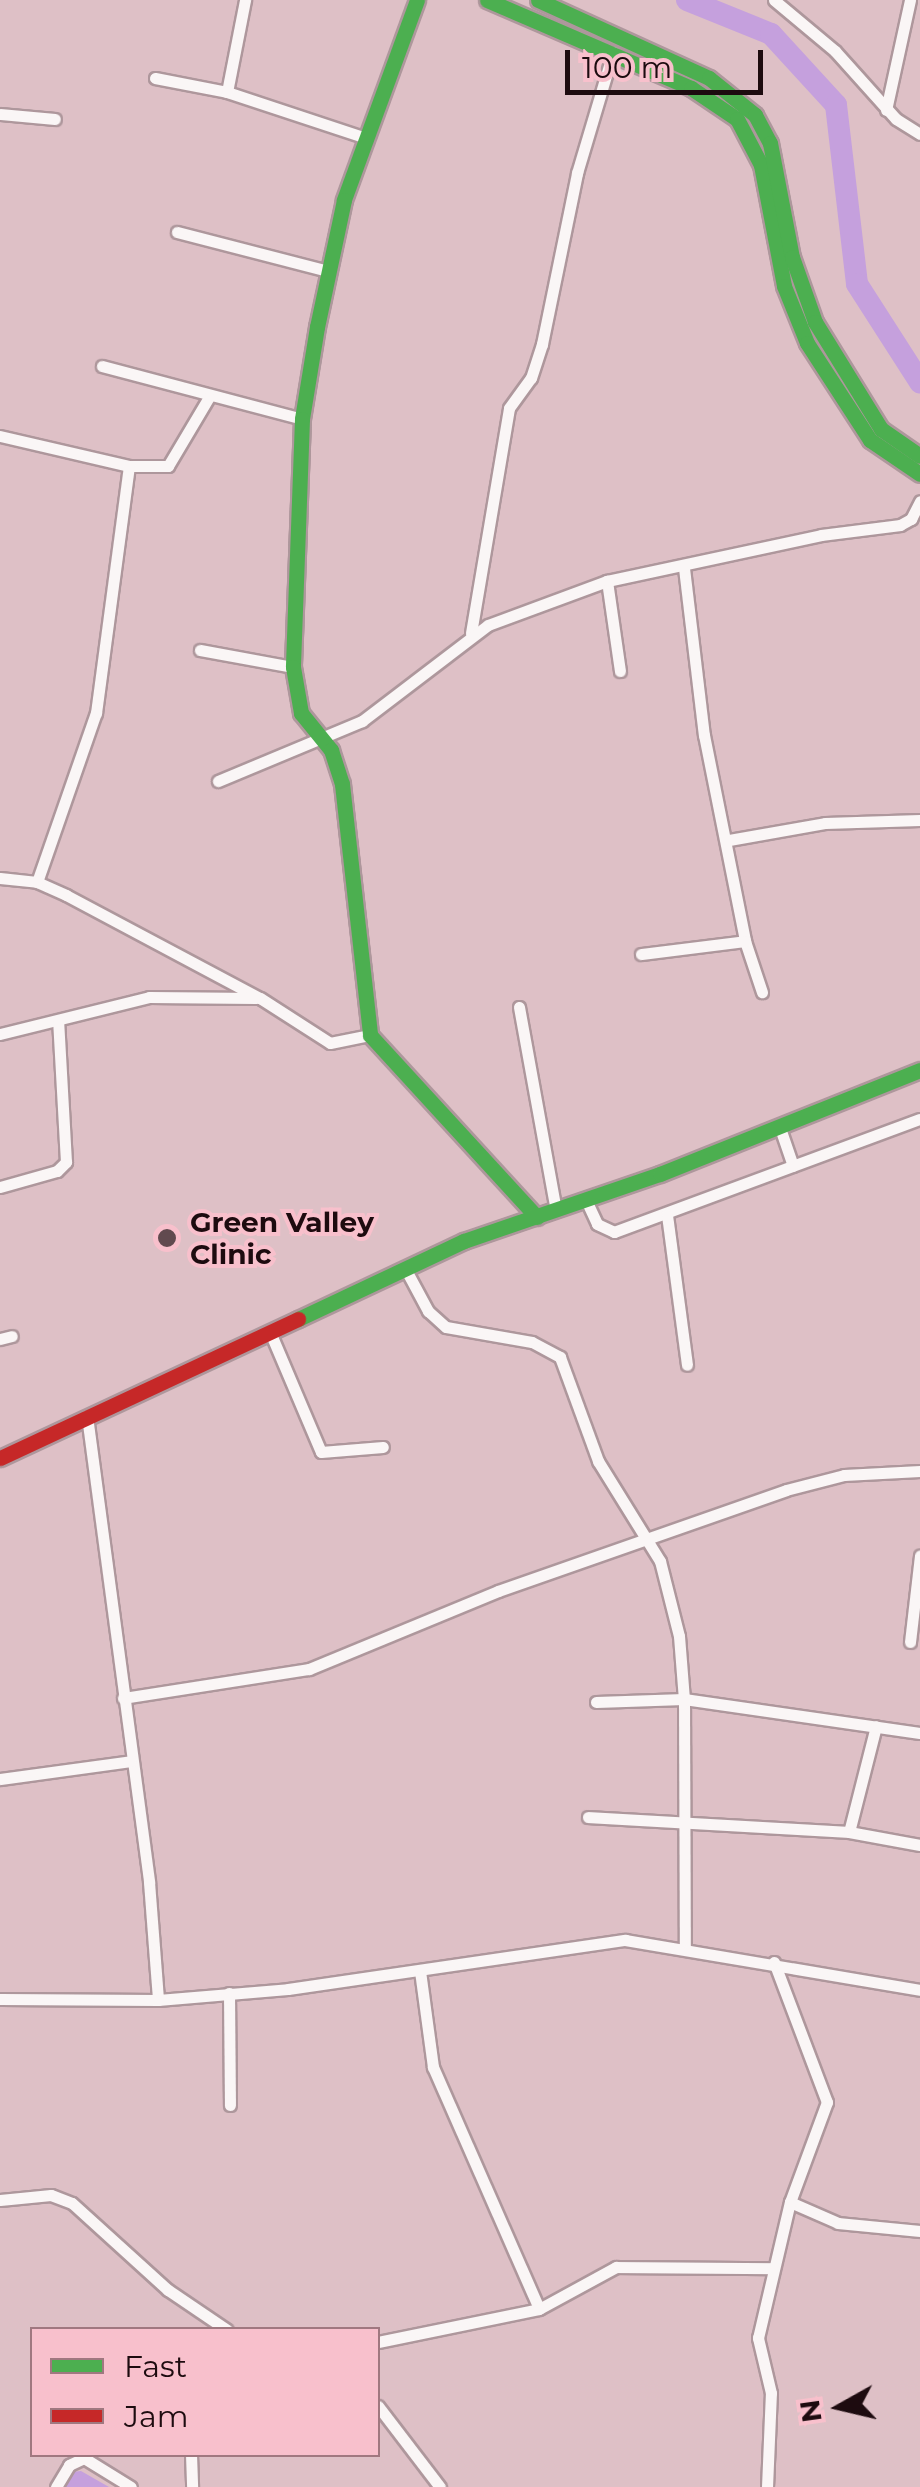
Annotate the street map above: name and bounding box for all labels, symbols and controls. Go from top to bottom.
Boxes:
scale bar [570,30,768,92]
text: 100 m [582,49,672,86]
place label: Green Valley Clinic [190,1205,374,1271]
marker: Green Valley Clinic [154,1225,180,1251]
legend [30,2327,380,2457]
text: Fast [124,2348,187,2385]
north arrow [790,2357,890,2457]
text: Jam [124,2398,189,2435]
text: N [792,2398,829,2425]

